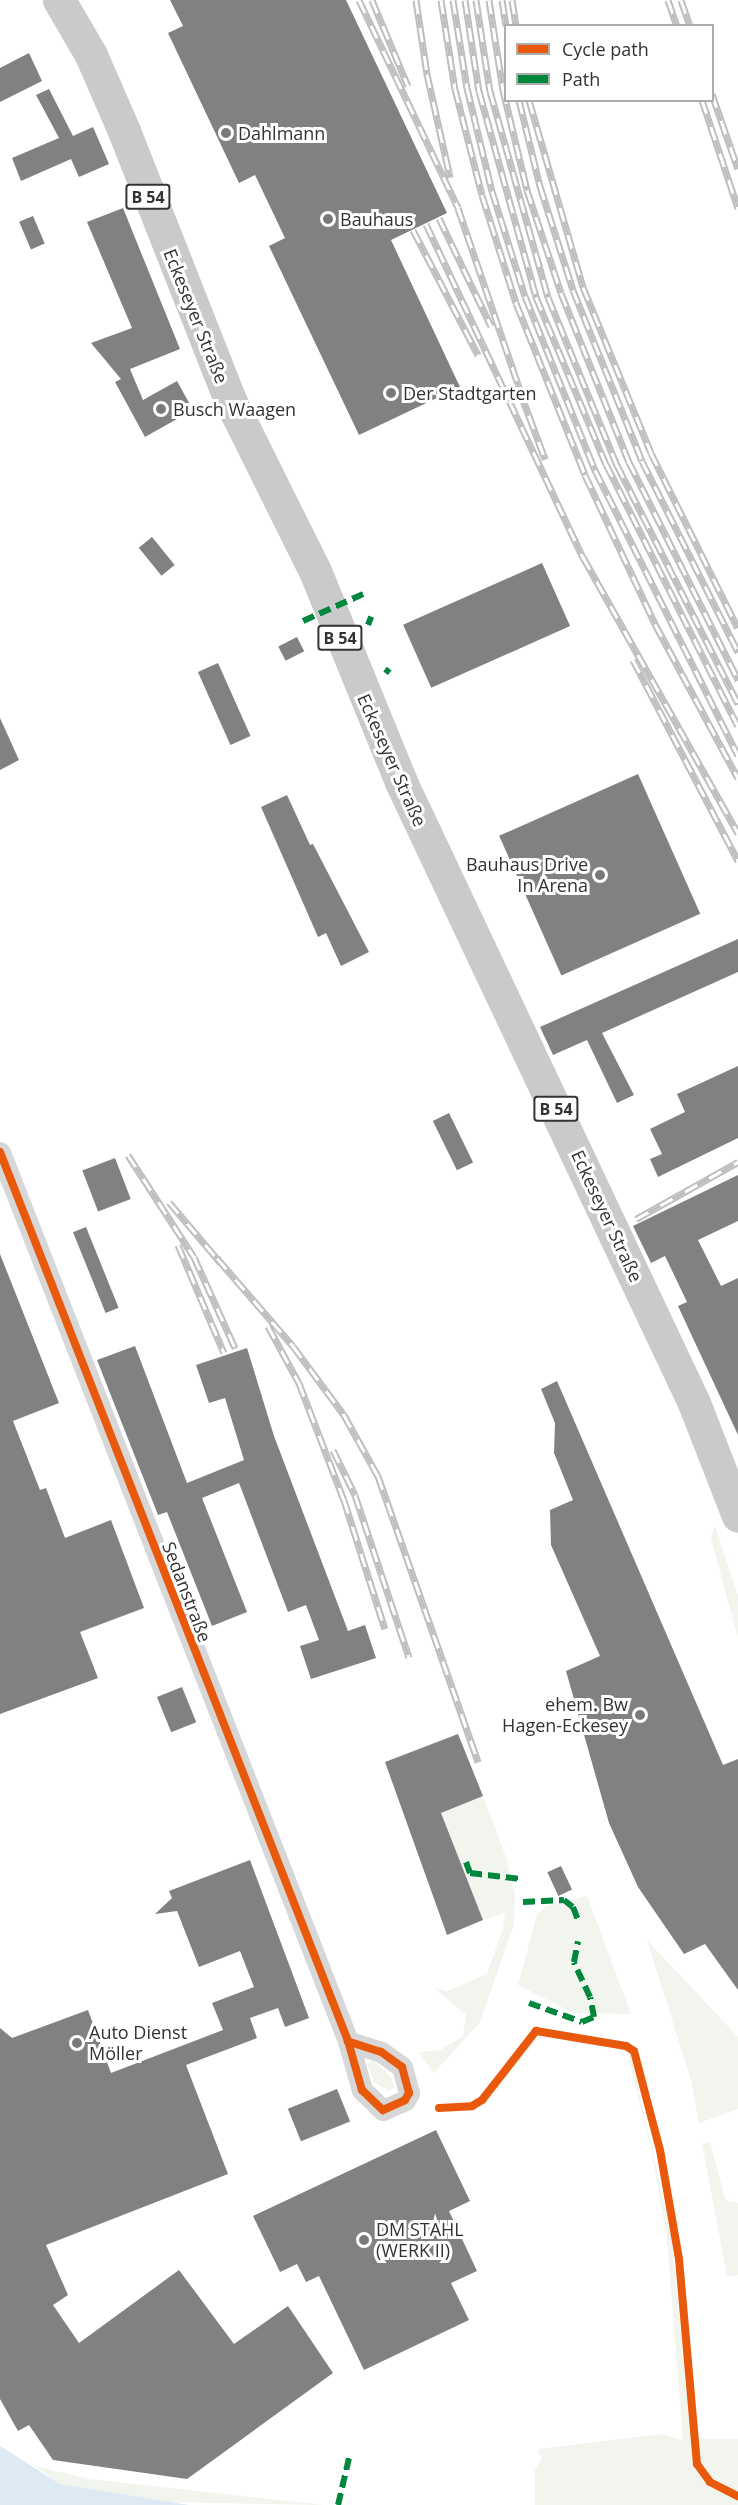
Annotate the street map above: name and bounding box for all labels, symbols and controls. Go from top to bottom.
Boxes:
legend [504,24,714,102]
text: Cycle path [562,37,649,61]
text: Path [562,67,600,91]
place label: Dahlmann [238,122,325,144]
marker: Dahlmann [219,126,233,140]
road number: B 54 [124,184,172,210]
place label: Bauhaus [340,208,413,230]
marker: Bauhaus [321,212,335,226]
street label: Eckeseyer Straße [159,246,233,386]
place label: Der Stadtgarten [403,382,537,404]
marker: Der Stadtgarten [384,386,398,400]
place label: Busch Waagen [173,398,296,420]
marker: Busch Waagen [154,402,168,416]
road number: B 54 [316,625,364,651]
street label: Eckeseyer Straße [353,690,431,830]
place label: Bauhaus Drive In Arena [466,854,588,896]
marker: Bauhaus Drive In Arena [593,868,607,882]
road number: B 54 [532,1096,580,1122]
street label: Eckeseyer Straße [567,1147,647,1285]
street label: Sedanstraße [158,1539,216,1645]
place label: ehem. Bw Hagen-Eckesey [502,1694,628,1736]
marker: ehem. Bw Hagen-Eckesey [633,1708,647,1722]
place label: Auto Dienst Möller [89,2022,187,2064]
marker: Auto Dienst Möller [70,2036,84,2050]
place label: DM STAHL (WERK II) [376,2219,464,2262]
marker: DM STAHL (WERK II) [357,2233,371,2247]

